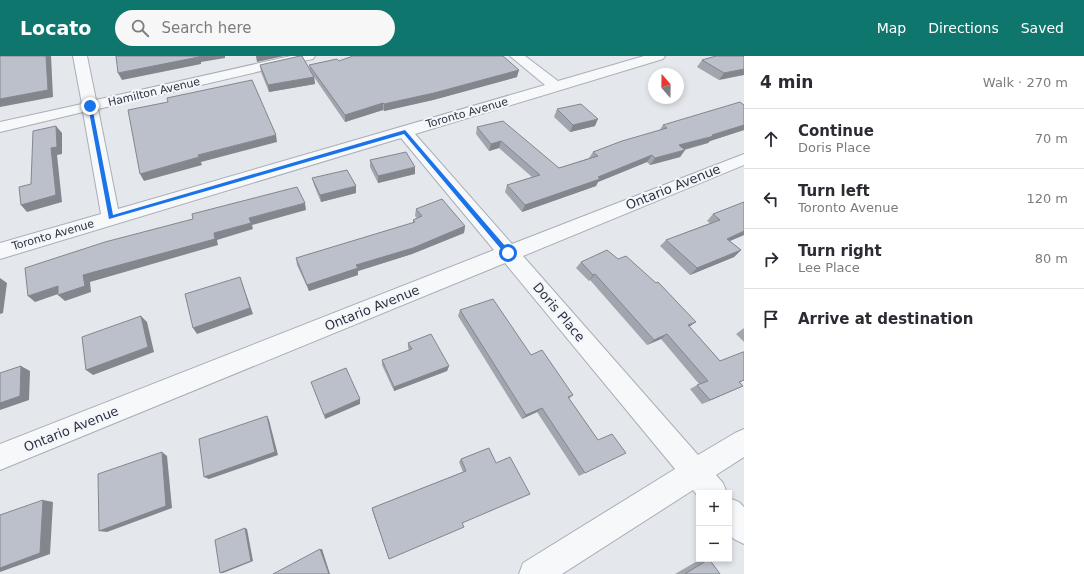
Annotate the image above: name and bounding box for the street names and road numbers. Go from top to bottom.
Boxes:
street label: Hamilton Avenue [107,75,202,109]
street label: Toronto Avenue [423,95,510,131]
street label: Ontario Avenue [623,161,723,213]
street label: Toronto Avenue [9,217,96,253]
street label: Doris Place [530,279,588,345]
street label: Ontario Avenue [322,282,422,334]
street label: Ontario Avenue [21,403,121,455]

